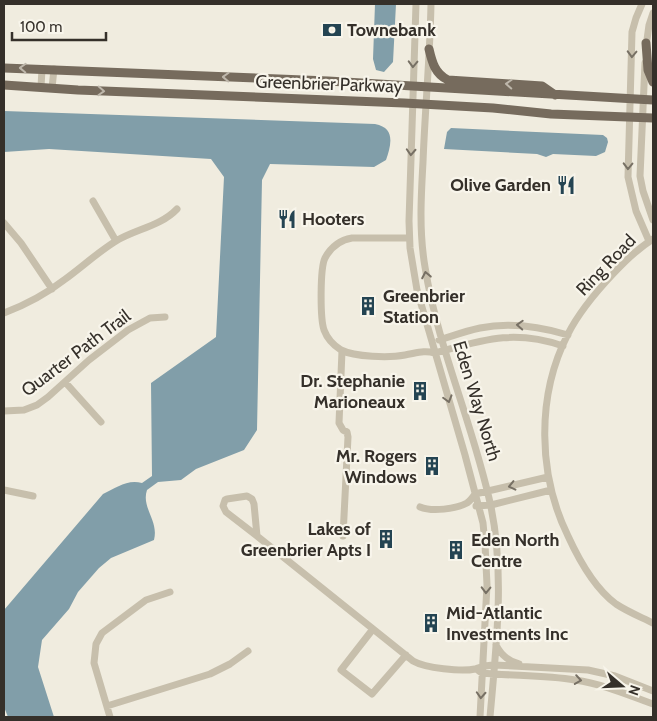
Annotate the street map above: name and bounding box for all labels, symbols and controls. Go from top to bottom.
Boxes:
scale bar [12,10,106,42]
text: 100 m [20,18,62,36]
bank icon: Townebank [321,19,343,41]
place label: Townebank [347,19,436,41]
one-way arrow [627,51,637,59]
one-way arrow [408,61,418,69]
one-way arrow [19,63,27,74]
street label: Greenbrier Parkway [255,70,403,98]
one-way arrow [221,72,229,82]
one-way arrow [505,78,513,89]
one-way arrow [97,85,105,96]
one-way arrow [406,149,417,157]
one-way arrow [623,162,633,170]
place label: Olive Garden [450,174,551,196]
restaurant icon: Olive Garden [555,174,577,196]
restaurant icon: Hooters [276,208,298,230]
place label: Hooters [302,208,365,230]
street label: Ring Road [571,230,641,300]
one-way arrow [421,270,432,279]
place label: Greenbrier Station [383,285,465,328]
building icon: Greenbrier Station [357,295,379,317]
street label: Quarter Path Trail [17,304,136,401]
one-way arrow [516,320,524,331]
street label: Eden Way North [448,338,506,464]
place label: Dr. Stephanie Marioneaux [300,370,405,413]
building icon: Dr. Stephanie Marioneaux [409,380,431,402]
one-way arrow [443,395,453,403]
place label: Mr. Rogers Windows [336,445,417,488]
building icon: Mr. Rogers Windows [421,455,443,477]
one-way arrow [507,480,516,491]
place label: Lakes of Greenbrier Apts I [241,518,371,561]
building icon: Lakes of Greenbrier Apts I [375,528,397,550]
place label: Eden North Centre [471,529,559,572]
building icon: Eden North Centre [445,539,467,561]
one-way arrow [481,586,491,594]
place label: Mid-Atlantic Investments Inc [446,602,568,645]
building icon: Mid-Atlantic Investments Inc [420,612,442,634]
north arrow [597,661,647,711]
one-way arrow [574,675,583,685]
text: N [624,683,644,698]
one-way arrow [476,692,487,700]

